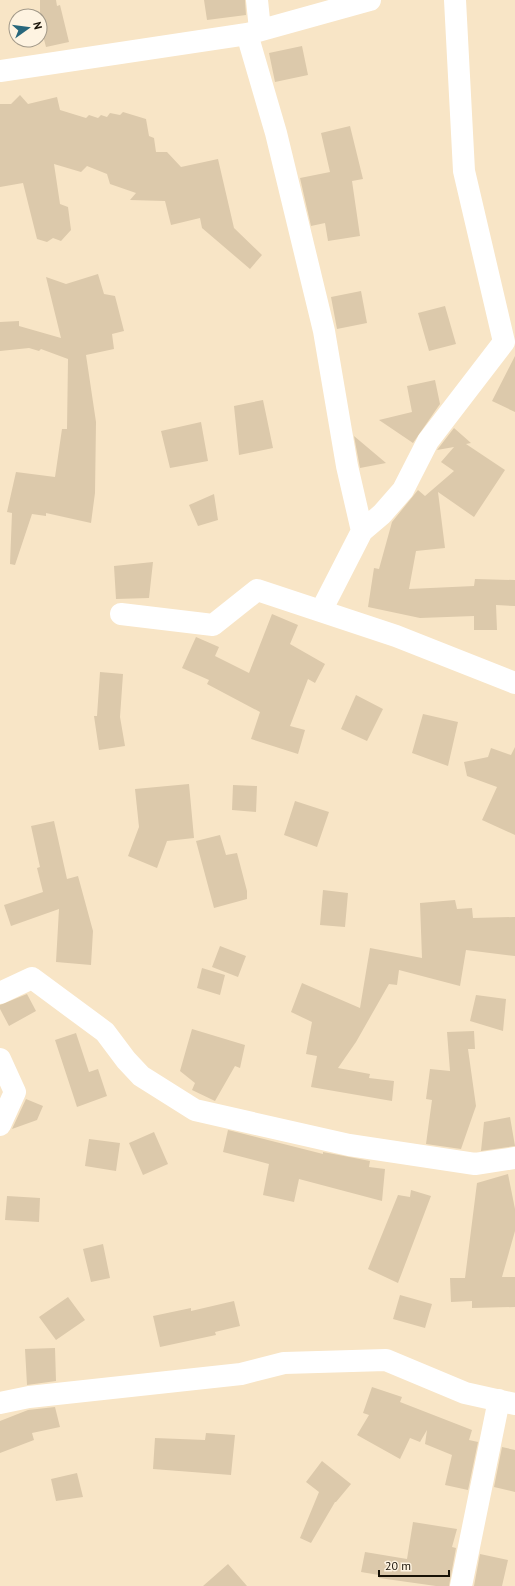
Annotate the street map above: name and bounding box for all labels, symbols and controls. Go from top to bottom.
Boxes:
north arrow [8,8,48,48]
text: N [30,20,45,31]
scale bar [379,1552,449,1578]
text: 20 m [385,1558,411,1573]

